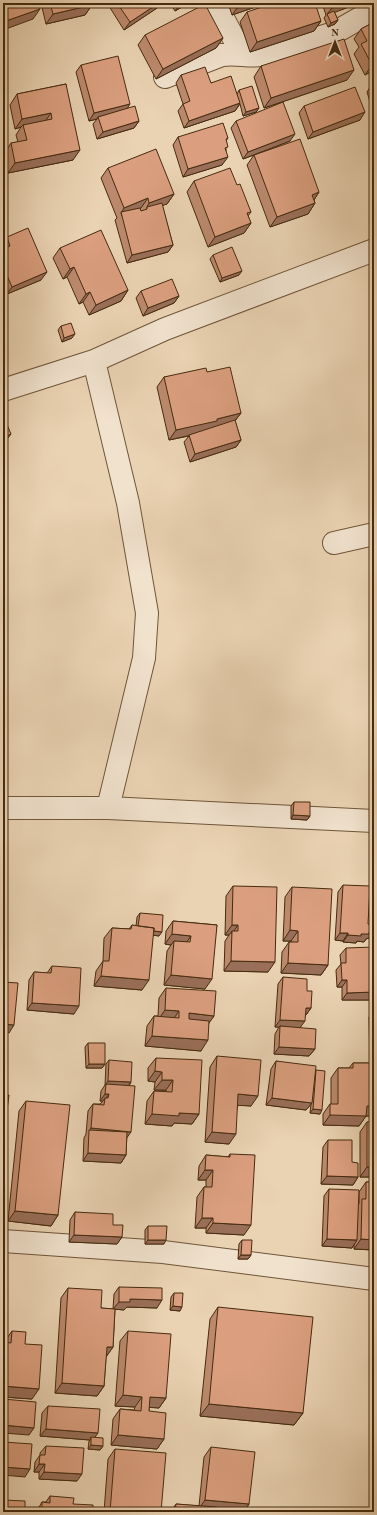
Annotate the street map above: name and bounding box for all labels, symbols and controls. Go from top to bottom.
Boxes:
north arrow [315,22,355,62]
text: N [331,28,340,39]

